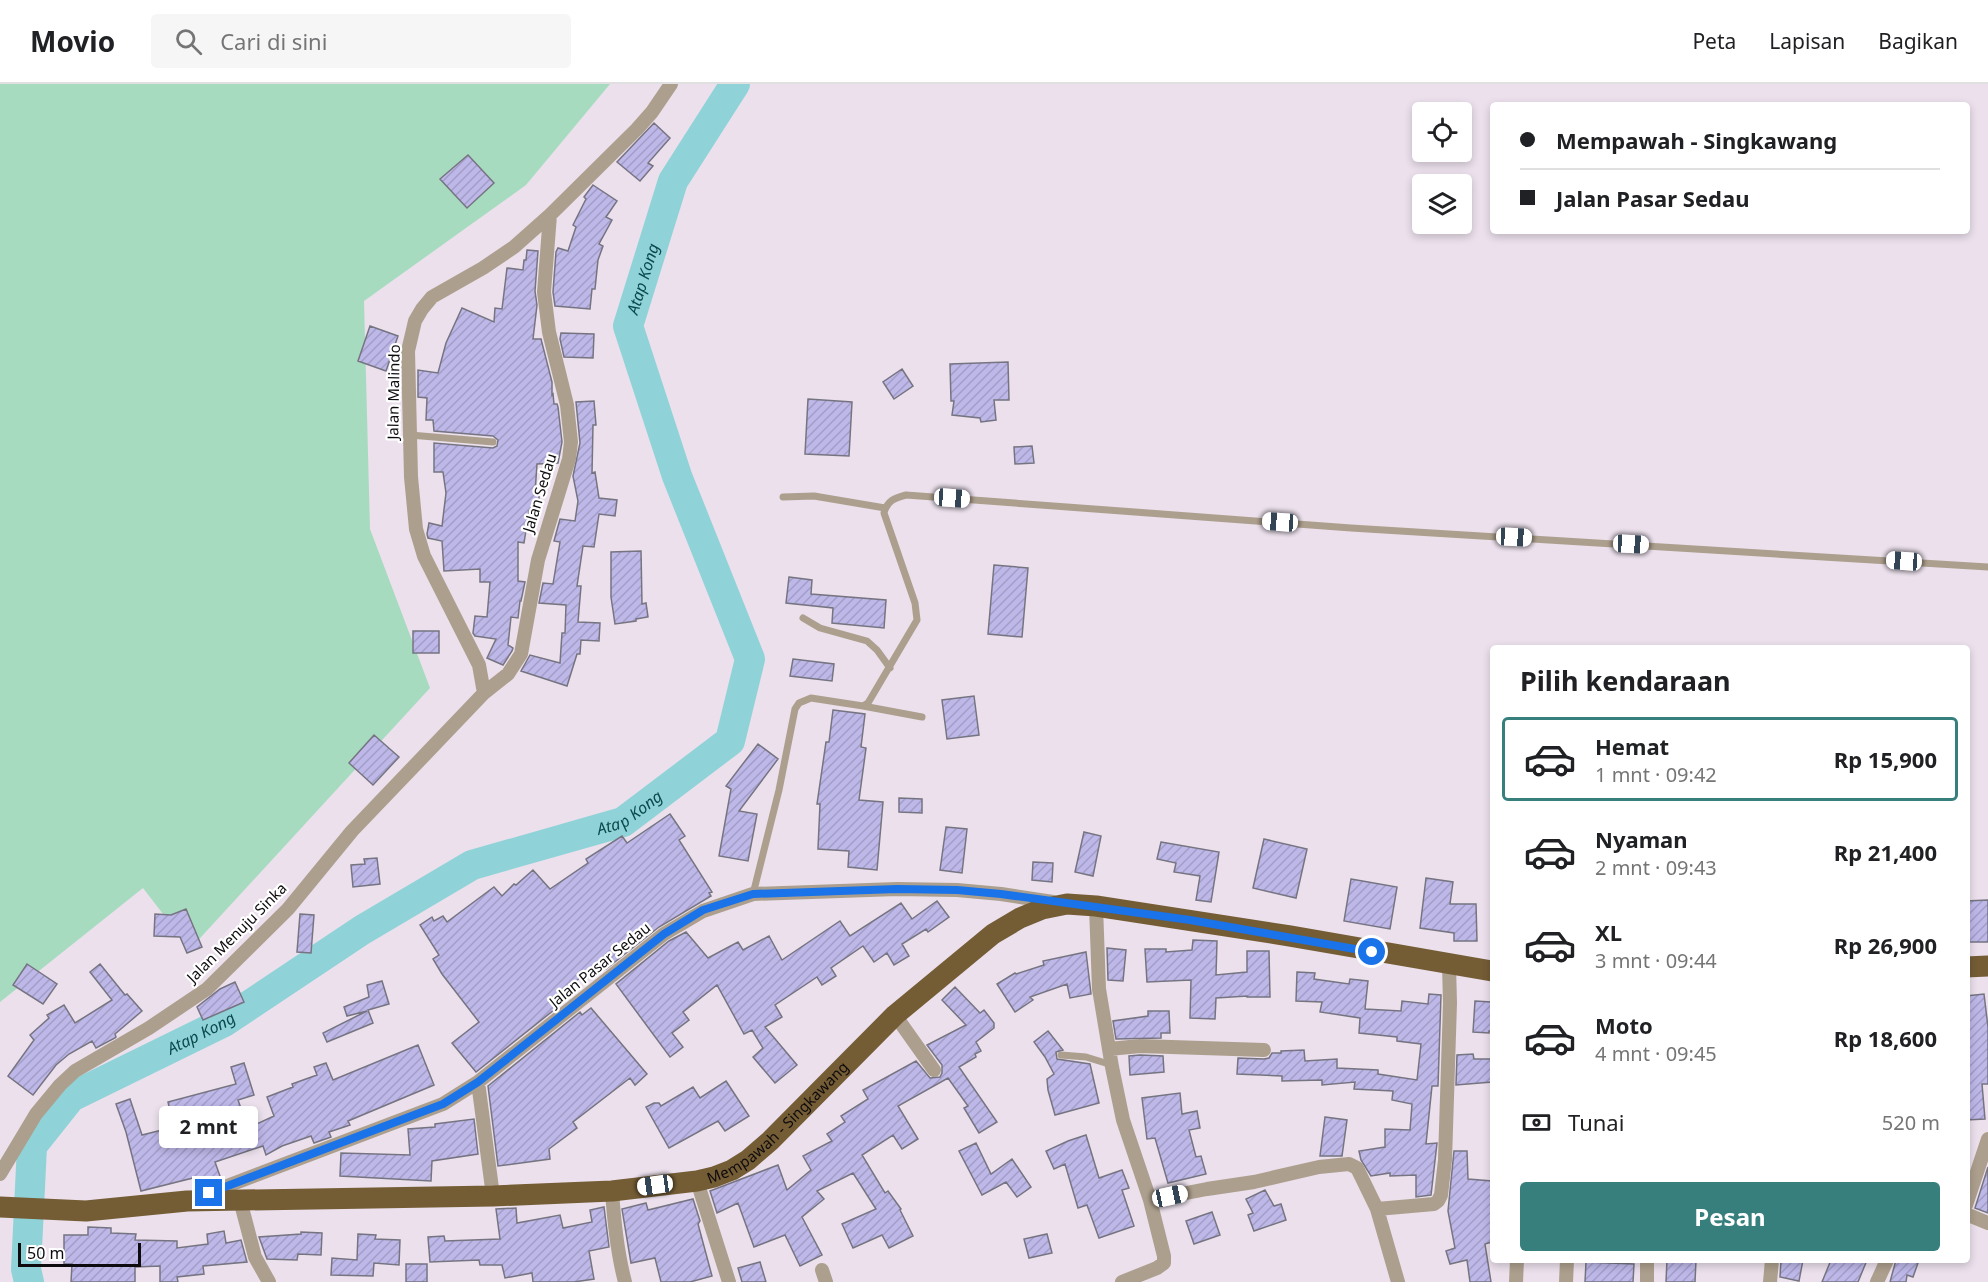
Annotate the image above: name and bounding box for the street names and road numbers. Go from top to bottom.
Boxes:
street label: Jalan Malindo [382,344,404,442]
street label: Jalan Sedau [517,451,561,537]
street label: Jalan Menuju Sinka [181,878,291,988]
street label: Jalan Pasar Sedau [543,917,654,1013]
street label: Mempawah - Singkawang [704,1057,852,1188]

